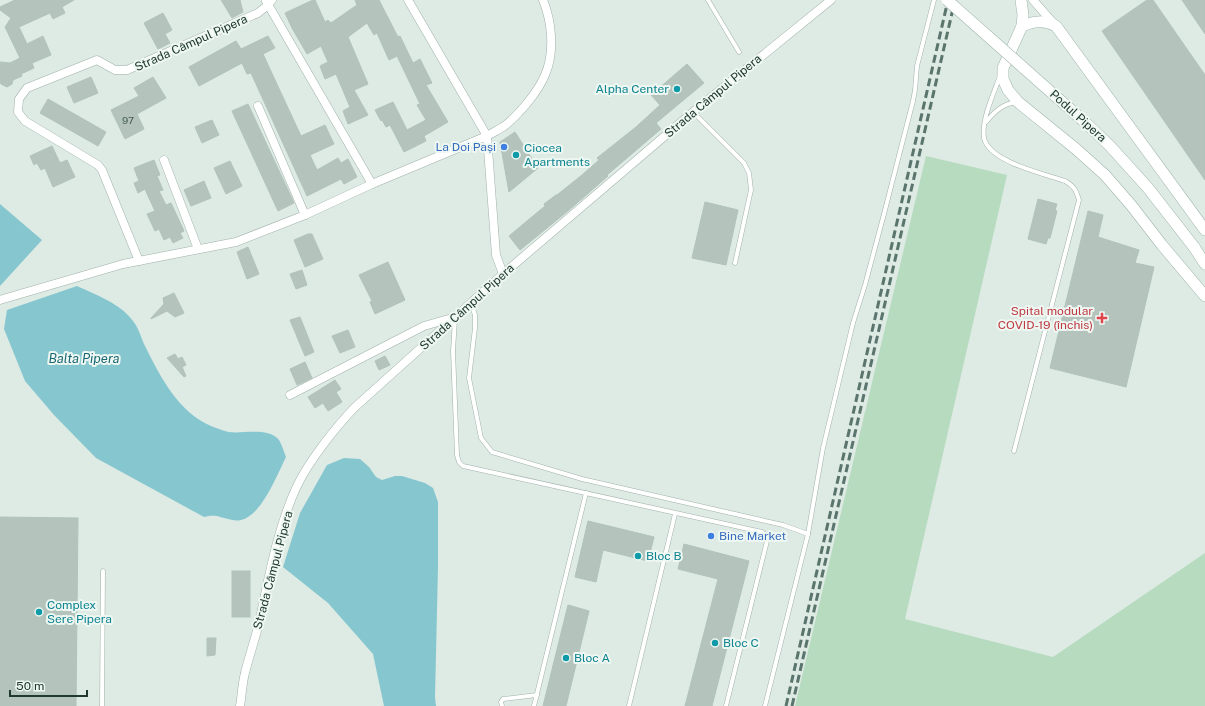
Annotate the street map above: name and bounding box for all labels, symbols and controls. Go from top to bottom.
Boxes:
street label: Strada Câmpul Pipera [132,12,250,74]
street label: Strada Câmpul Pipera [662,51,764,141]
place label: Alpha Center [596,82,669,96]
marker: Alpha Center [672,84,682,94]
street label: Podul Pipera [1047,87,1109,145]
house number: 97 [122,114,134,126]
place label: La Doi Pași [436,140,496,154]
place label: Ciocea Apartments [524,141,590,169]
marker: La Doi Pași [499,142,509,152]
marker: Ciocea Apartments [511,150,521,160]
street label: Strada Câmpul Pipera [417,261,517,353]
place label: Spital modular COVID-19 (închis) [998,304,1093,332]
marker: Spital modular COVID-19 (închis) [1096,312,1108,324]
water label: Balta Pipera [48,351,120,366]
street label: Strada Câmpul Pipera [250,509,296,631]
place label: Bine Market [719,529,787,543]
marker: Bine Market [706,531,716,541]
place label: Bloc B [646,549,682,563]
marker: Bloc B [633,551,643,561]
place label: Complex Sere Pipera [47,598,112,626]
marker: Complex Sere Pipera [34,607,44,617]
place label: Bloc C [723,636,759,650]
marker: Bloc C [710,638,720,648]
place label: Bloc A [574,651,611,665]
marker: Bloc A [561,653,571,663]
scale bar [10,672,87,698]
text: 50 m [16,679,44,693]

